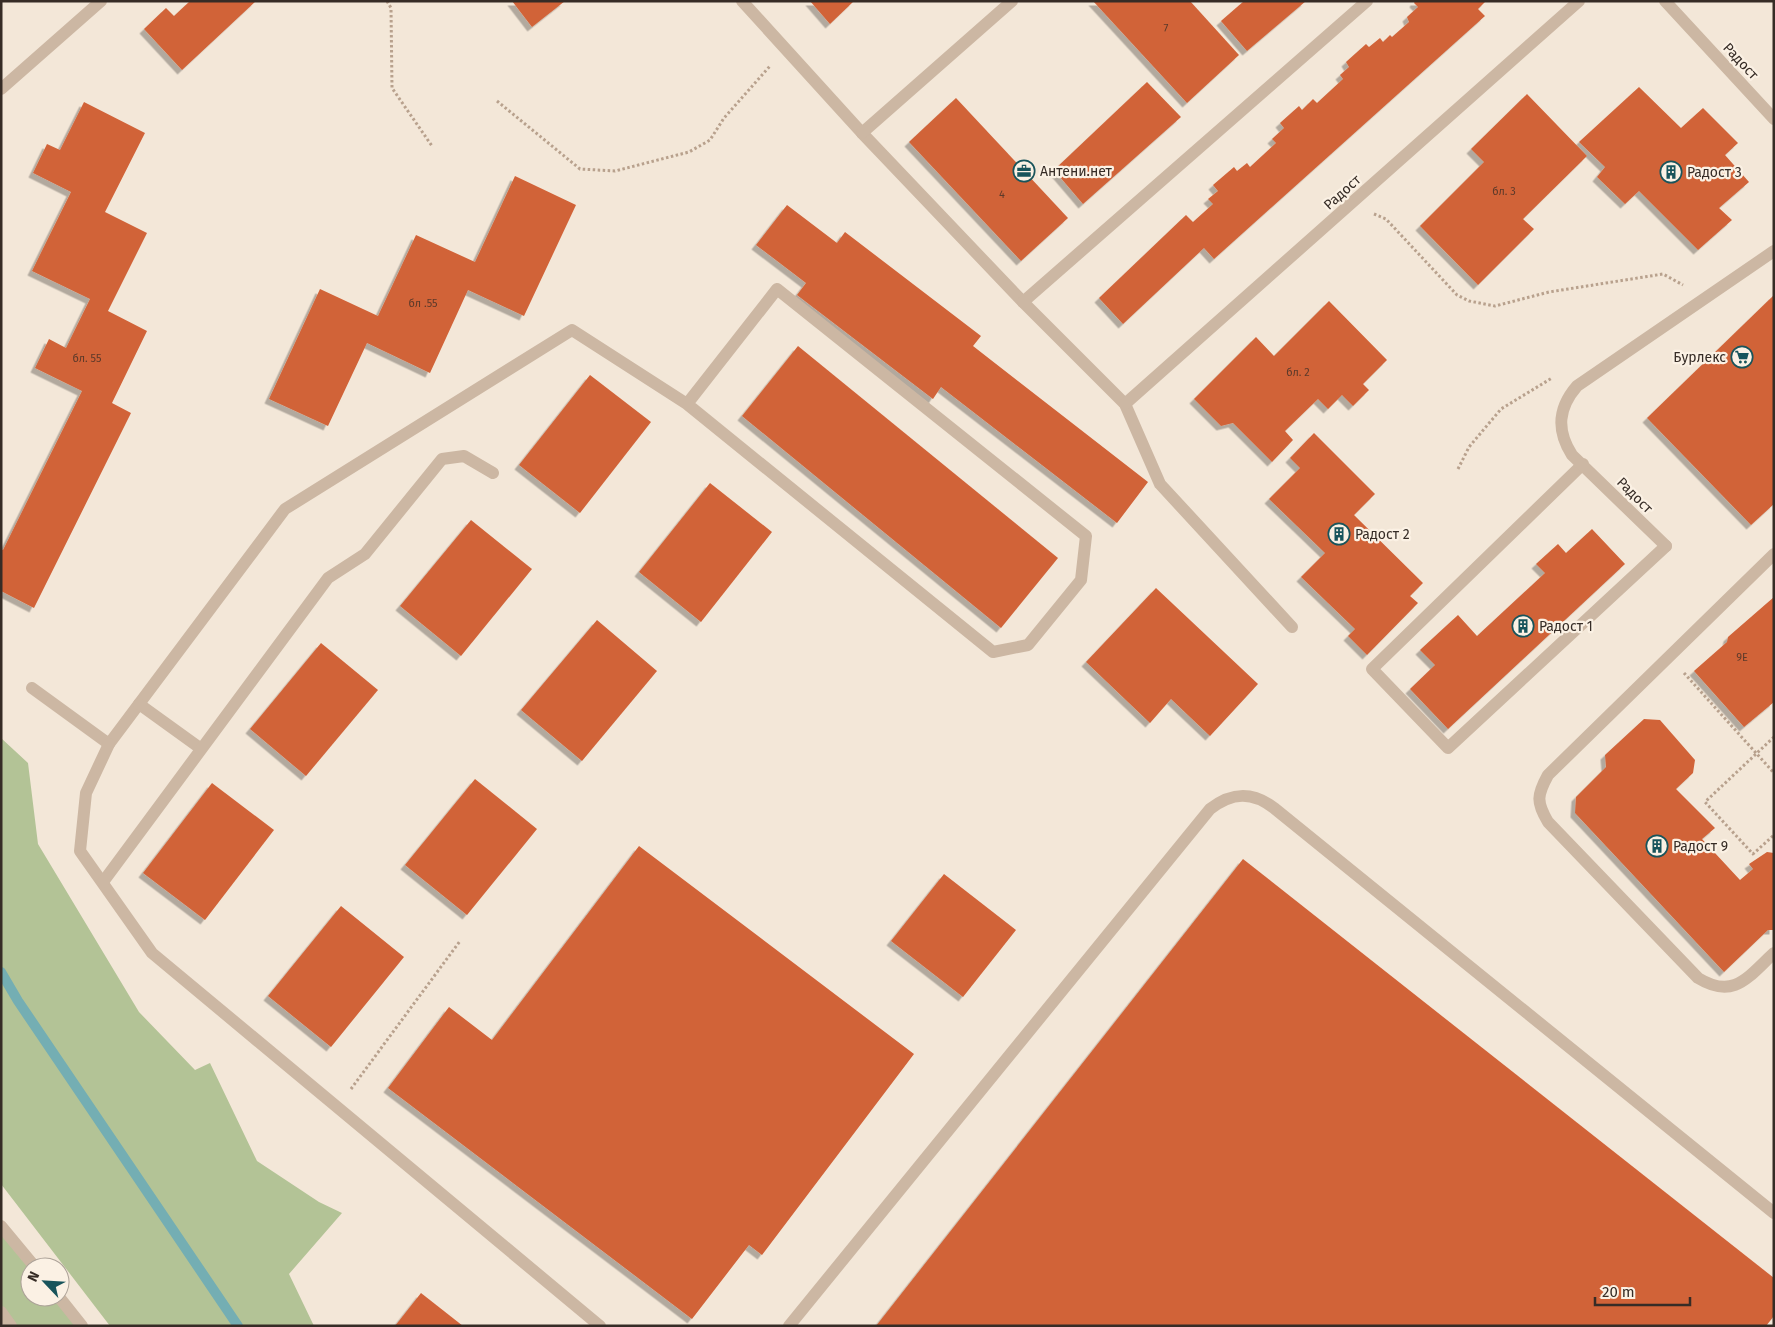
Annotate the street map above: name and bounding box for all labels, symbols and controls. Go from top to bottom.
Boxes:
house number: 7 [1164,22,1169,35]
street label: Радост [1719,39,1762,84]
office icon: Антени.нет [1012,159,1036,183]
building icon: Радост 3 [1659,160,1683,184]
place label: Антени.нет [1040,163,1113,180]
place label: Радост 3 [1687,164,1742,181]
street label: Радост [1320,171,1365,213]
house number: бл. 3 [1492,185,1516,198]
house number: 4 [999,188,1005,201]
house number: бл .55 [408,297,438,310]
supermarket icon: Бурлекс [1730,345,1754,369]
place label: Бурлекс [1673,349,1726,366]
house number: бл. 55 [72,352,102,365]
house number: бл. 2 [1286,366,1310,379]
street label: Радост [1613,474,1657,517]
building icon: Радост 2 [1327,522,1351,546]
place label: Радост 2 [1355,526,1410,543]
building icon: Радост 1 [1511,614,1535,638]
place label: Радост 1 [1539,618,1593,635]
house number: 9Е [1736,651,1748,664]
building icon: Радост 9 [1645,834,1669,858]
place label: Радост 9 [1673,838,1728,855]
north arrow [20,1257,70,1307]
text: N [24,1269,43,1285]
scale bar [1595,1274,1690,1306]
text: 20 m [1602,1283,1635,1301]

